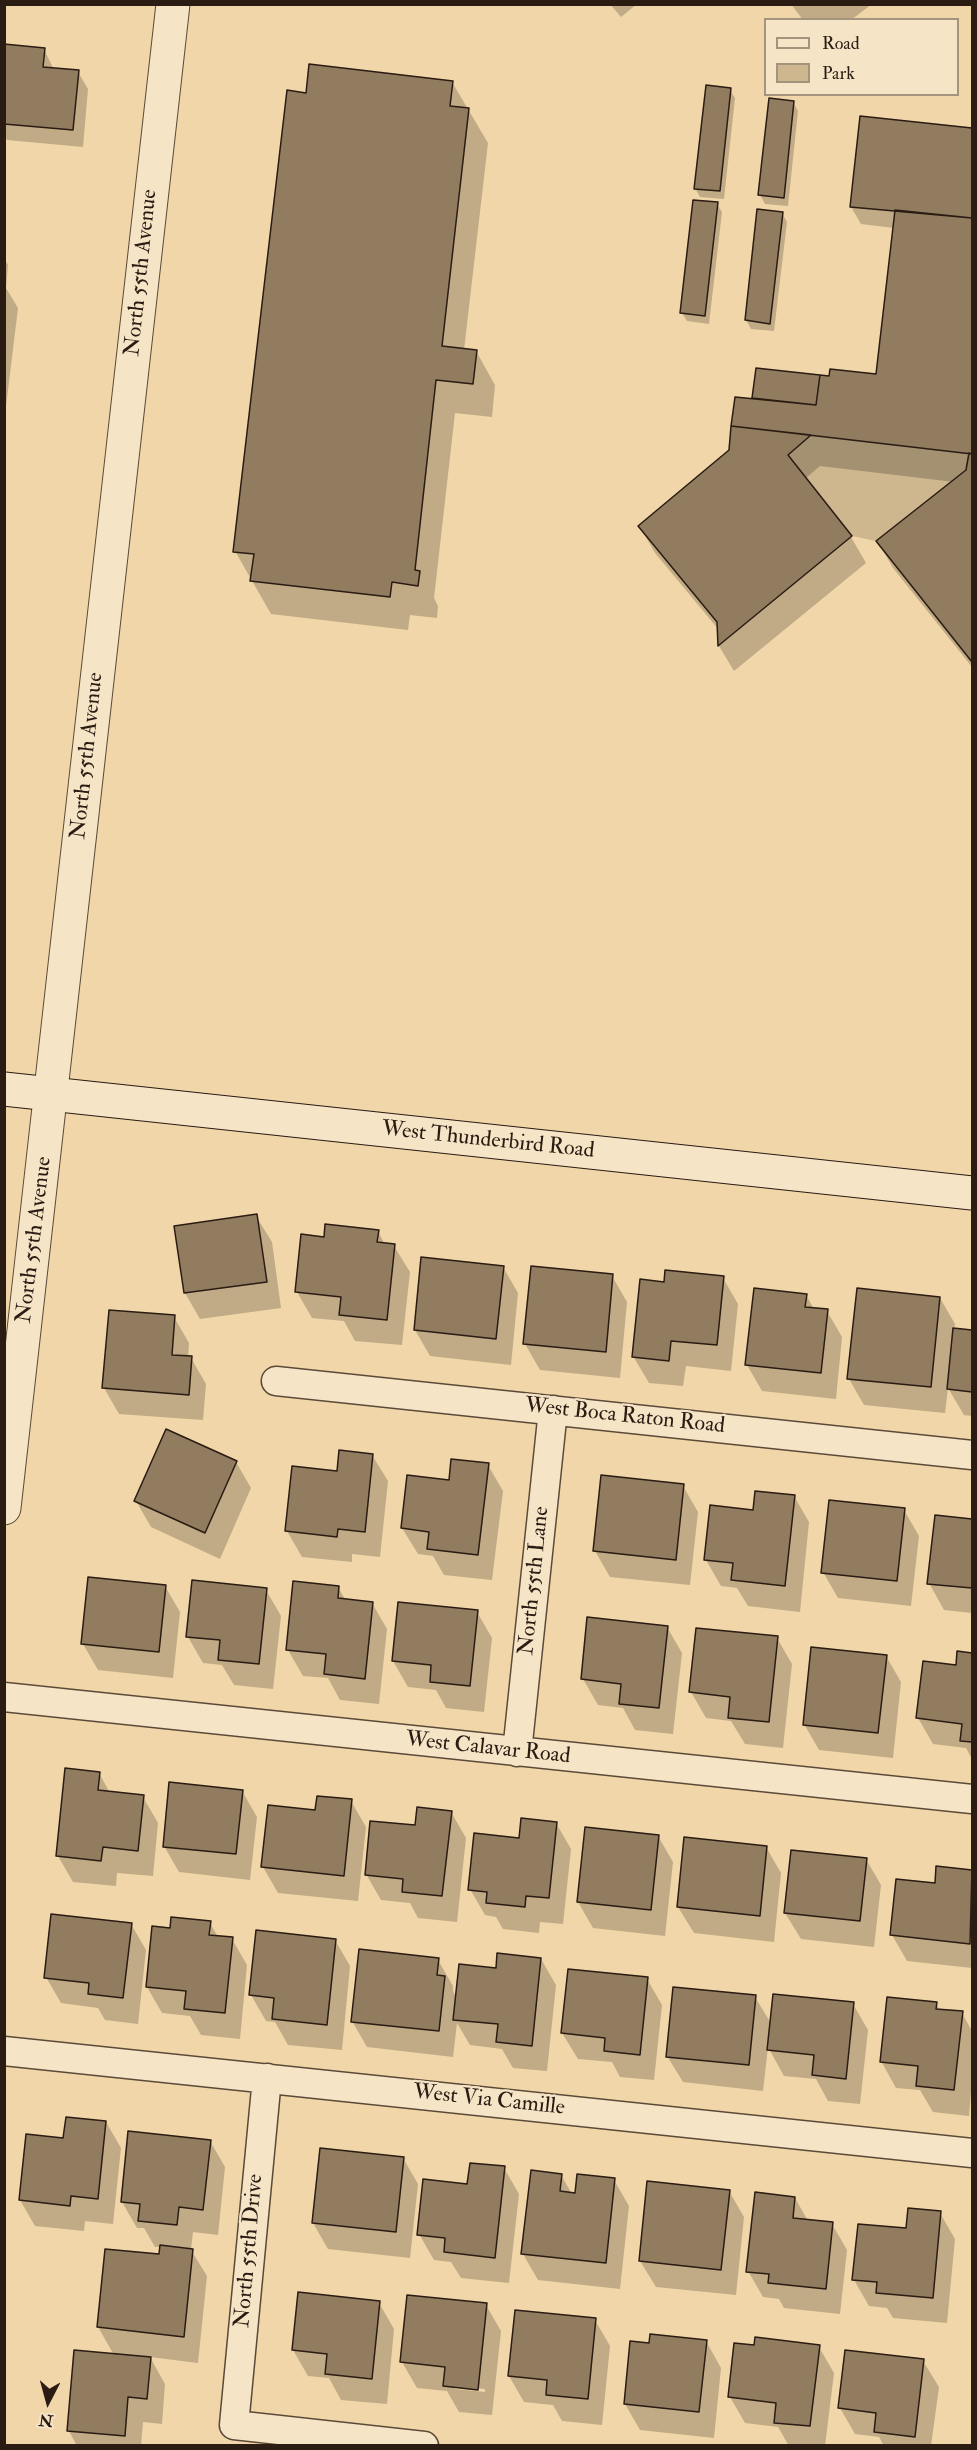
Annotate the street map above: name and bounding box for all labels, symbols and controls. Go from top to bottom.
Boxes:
legend [764,18,959,96]
text: Road [822,32,860,55]
text: Park [822,62,855,85]
street label: North 55th Avenue [120,188,164,358]
street label: North 55th Avenue [66,671,110,841]
street label: West Thunderbird Road [380,1117,596,1165]
street label: North 55th Avenue [12,1155,58,1325]
street label: West Boca Raton Road [524,1393,726,1441]
street label: North 55th Lane [514,1505,556,1657]
street label: West Calavar Road [404,1727,572,1771]
street label: West Via Camille [412,2080,566,2122]
street label: North 55th Drive [230,2173,270,2329]
north arrow [18,2372,78,2432]
text: N [38,2409,54,2431]

